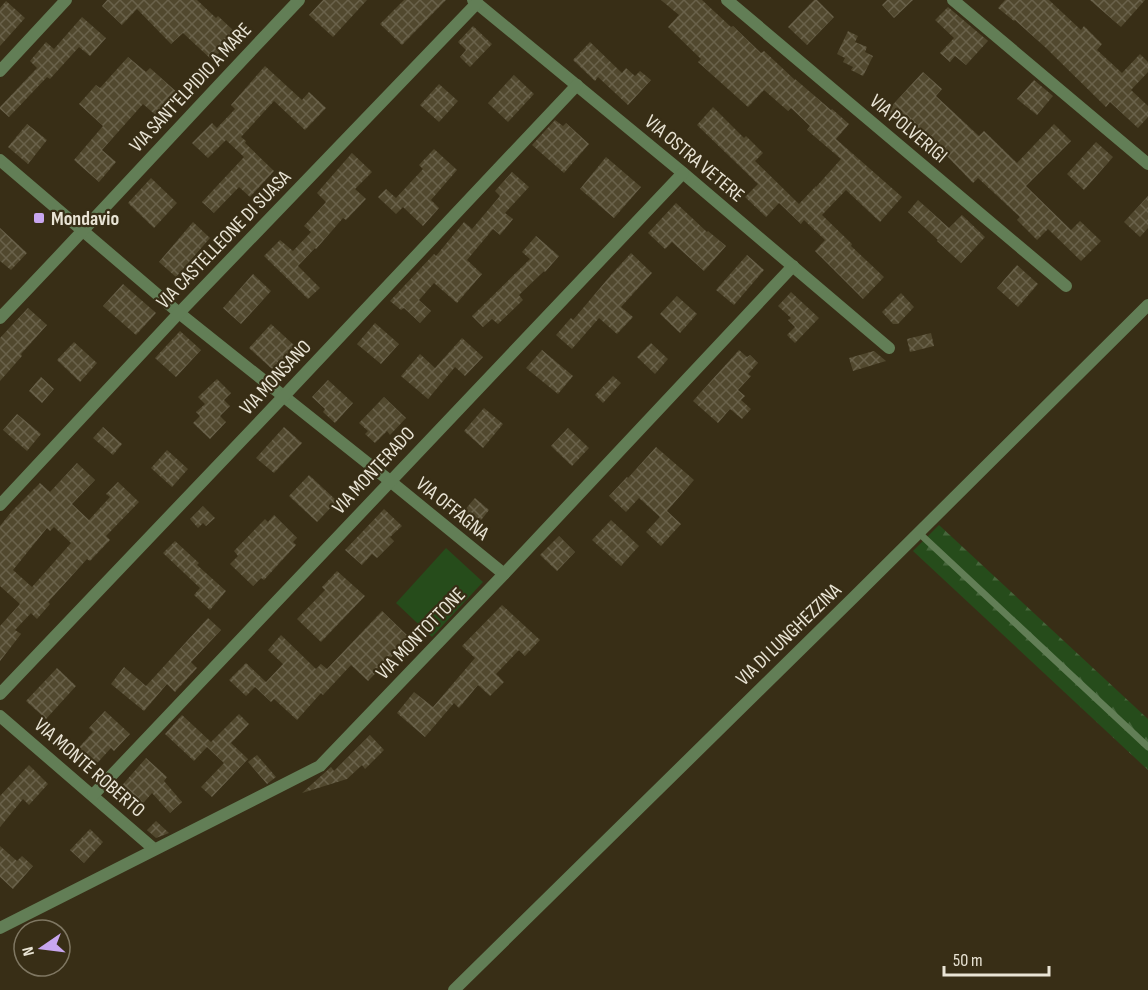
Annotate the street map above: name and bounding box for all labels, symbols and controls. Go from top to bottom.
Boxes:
street label: VIA SANT'ELPIDIO A MARE [125,18,257,157]
street label: VIA POLVERIGI [865,89,952,168]
street label: VIA OSTRA VETERE [640,110,749,207]
street label: VIA CASTELLEONE DI SUASA [151,165,296,314]
place label: Mondavio [51,207,119,231]
marker: Mondavio [32,211,46,225]
street label: VIA MONSANO [235,335,317,420]
street label: VIA MONTERADO [327,422,420,519]
street label: VIA OFFAGNA [411,472,494,546]
street label: VIA DI LUNGHEZZINA [731,578,847,691]
street label: VIA MONTOTTONE [371,583,470,685]
street label: VIA MONTE ROBERTO [29,713,150,822]
north arrow [12,918,72,978]
scale bar [944,939,1049,977]
text: N [19,945,39,958]
text: 50 m [953,950,983,971]

